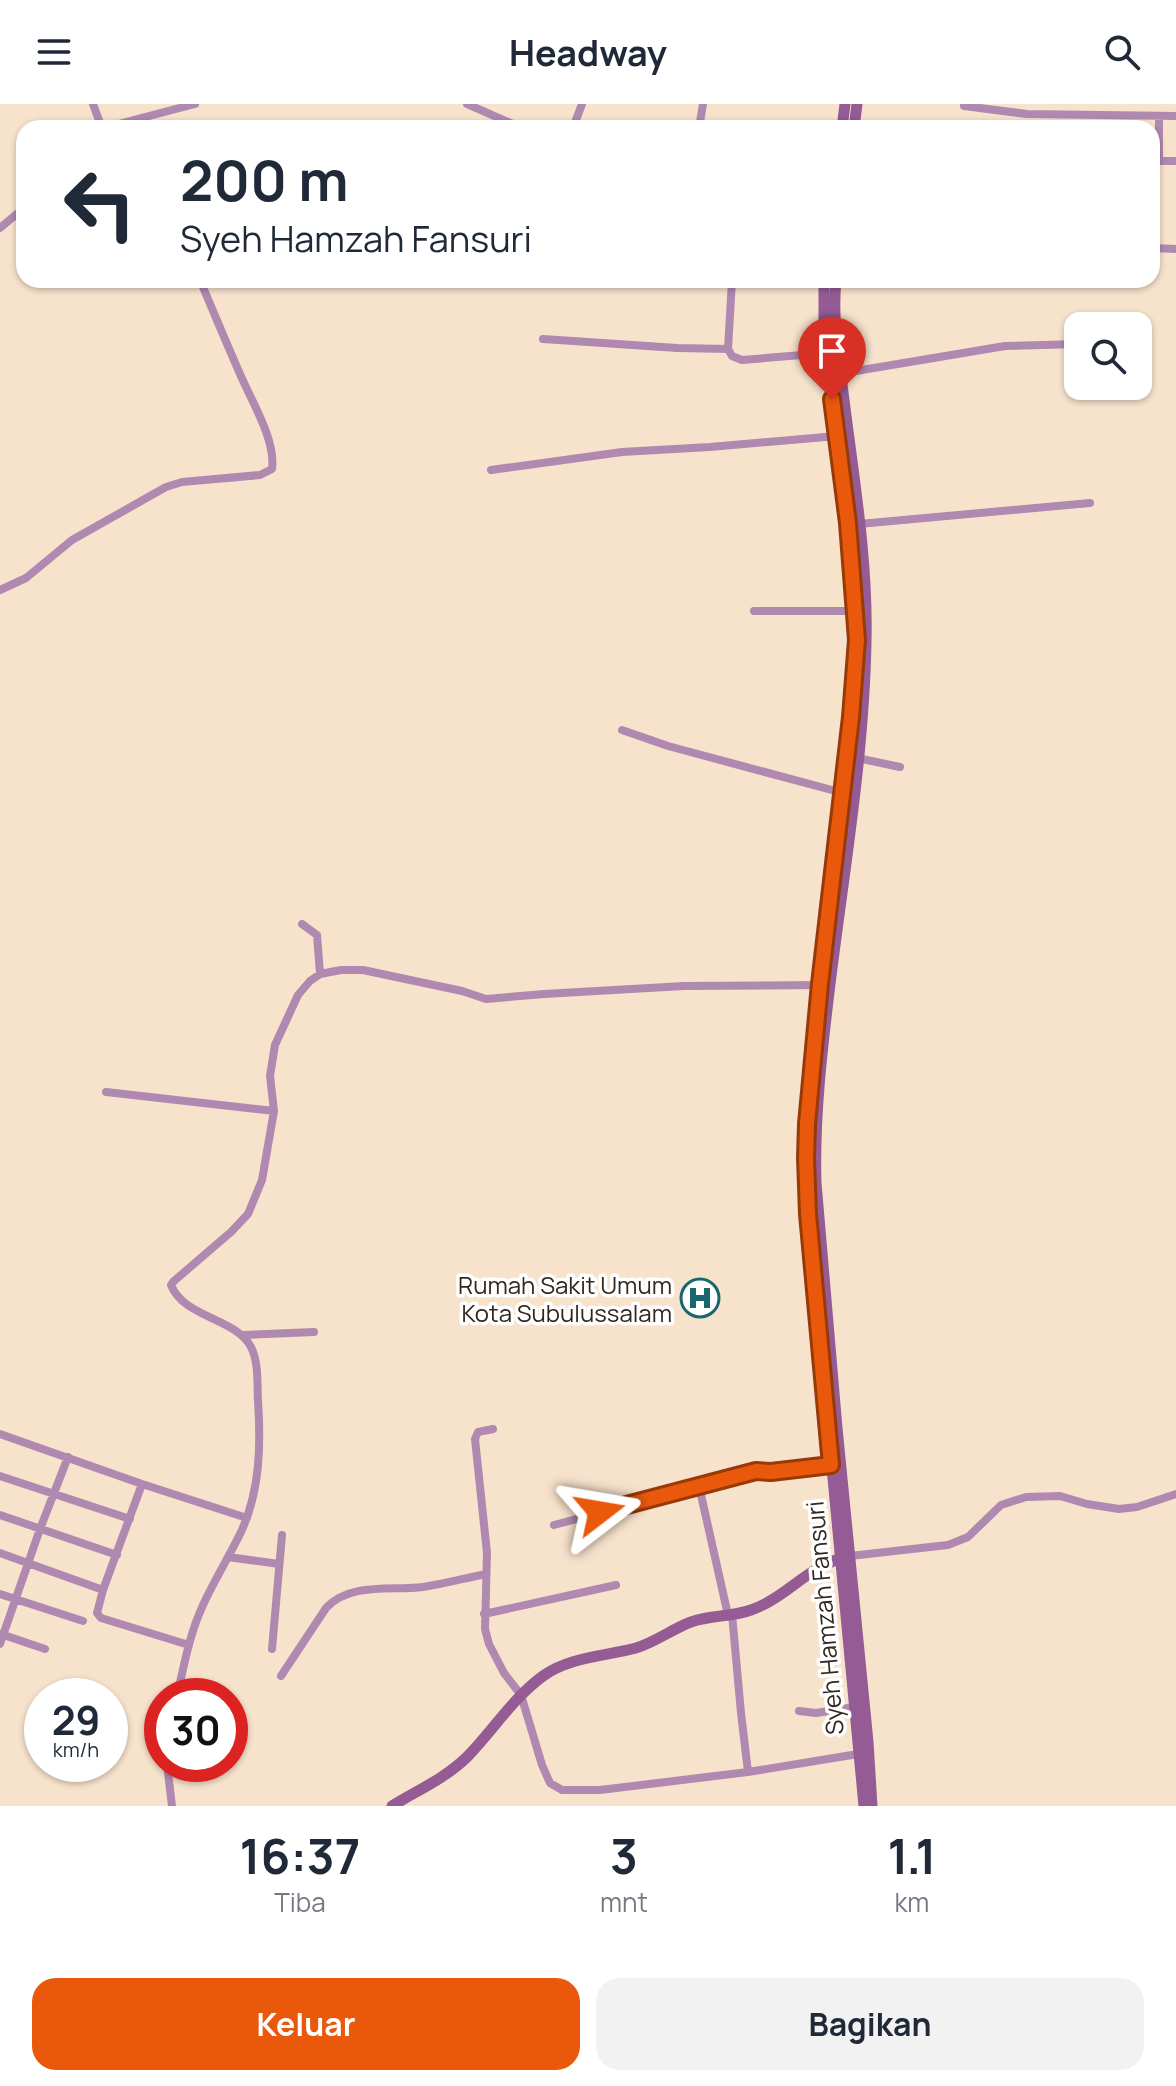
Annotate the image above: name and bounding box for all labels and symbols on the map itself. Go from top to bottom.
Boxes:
pin [798,317,866,399]
place label: Rumah Sakit Umum Kota Subulussalam [458,1268,672,1329]
hospital icon: Rumah Sakit Umum Kota Subulussalam [679,1277,721,1319]
position arrow [558,1470,642,1554]
street label: Syeh Hamzah Fansuri [797,1500,851,1736]
speed limit sign: 30 [144,1678,248,1782]

